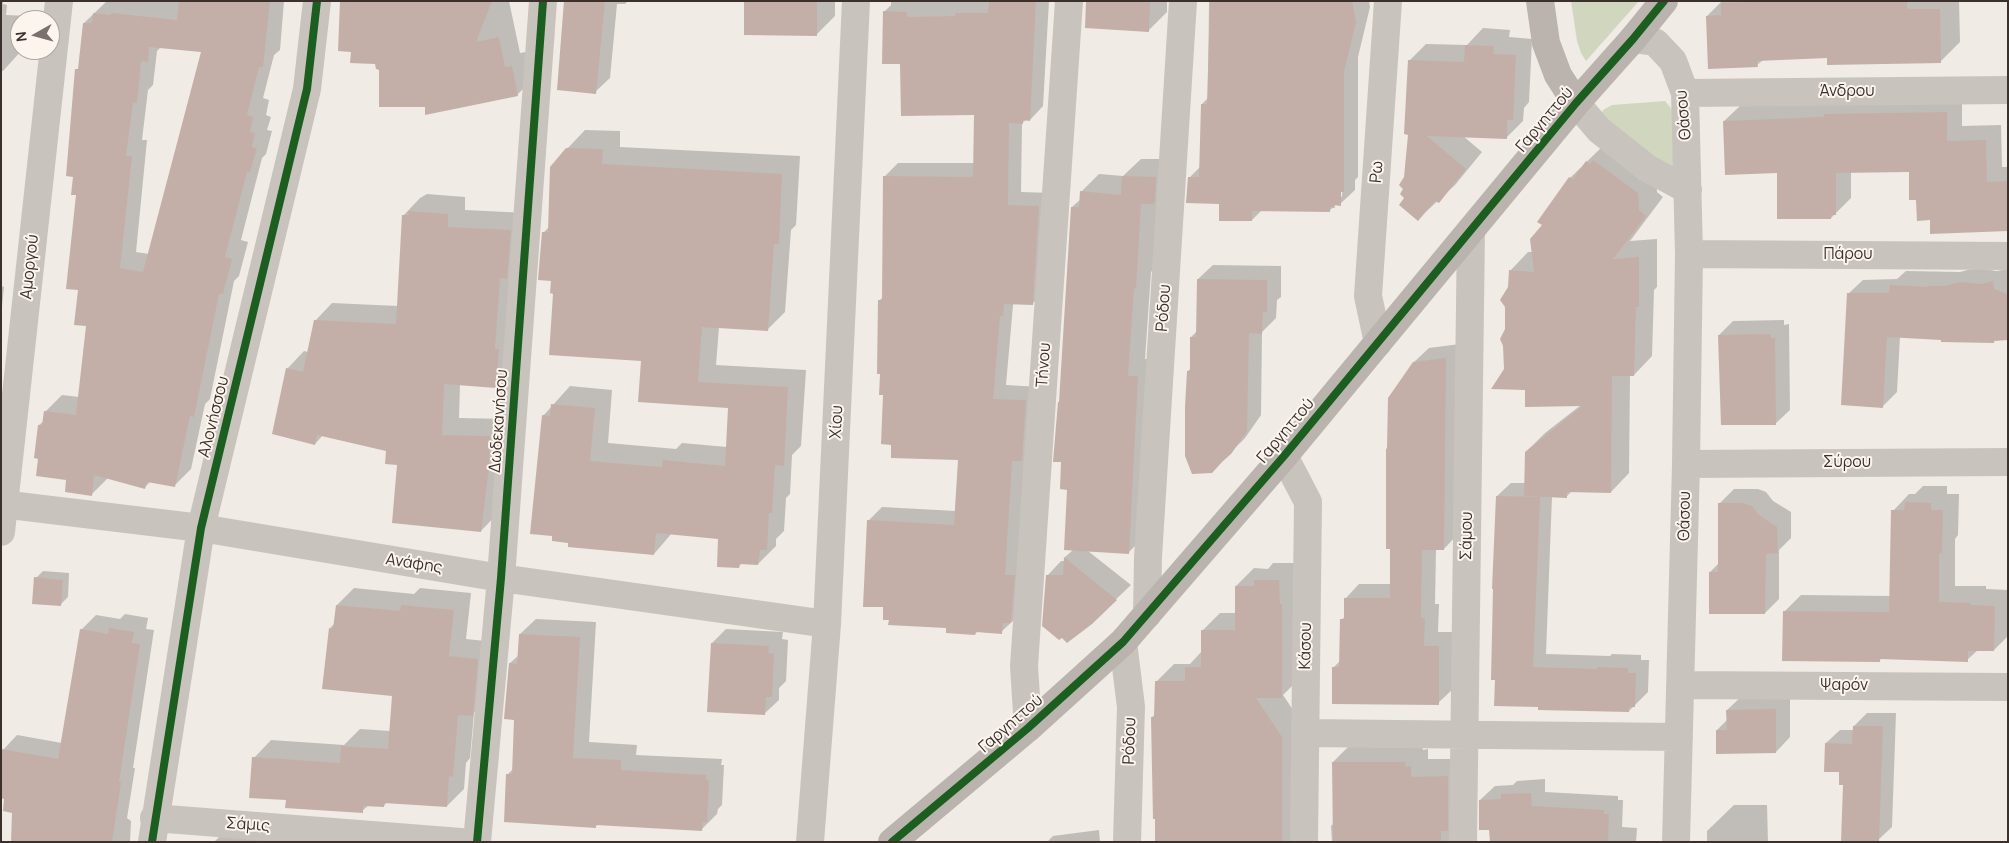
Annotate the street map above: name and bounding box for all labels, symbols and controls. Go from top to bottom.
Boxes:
north arrow [10,10,60,60]
text: N [11,31,31,43]
street label: Άνδρου [1819,82,1875,102]
street label: Γαργηττού [1512,84,1578,156]
street label: Θάσου [1672,89,1696,141]
street label: Ρω [1367,160,1387,184]
street label: Αμοργού [17,234,43,300]
street label: Πάρου [1823,245,1873,265]
street label: Ρόδου [1153,284,1175,332]
street label: Τήνου [1033,342,1055,388]
street label: Δωδεκανήσου [486,369,512,473]
street label: Αλονήσσου [195,374,233,460]
street label: Γαργηττού [1253,395,1319,467]
street label: Χίου [827,405,847,439]
street label: Σύρου [1823,453,1871,473]
street label: Θάσου [1675,491,1695,541]
street label: Σάμου [1457,512,1477,560]
street label: Ανάφης [384,550,444,578]
street label: Κάσου [1296,622,1316,670]
street label: Ψαρόν [1820,676,1868,696]
street label: Γαργηττού [975,691,1047,757]
street label: Ρόδου [1120,717,1140,765]
street label: Σάμις [225,814,271,836]

